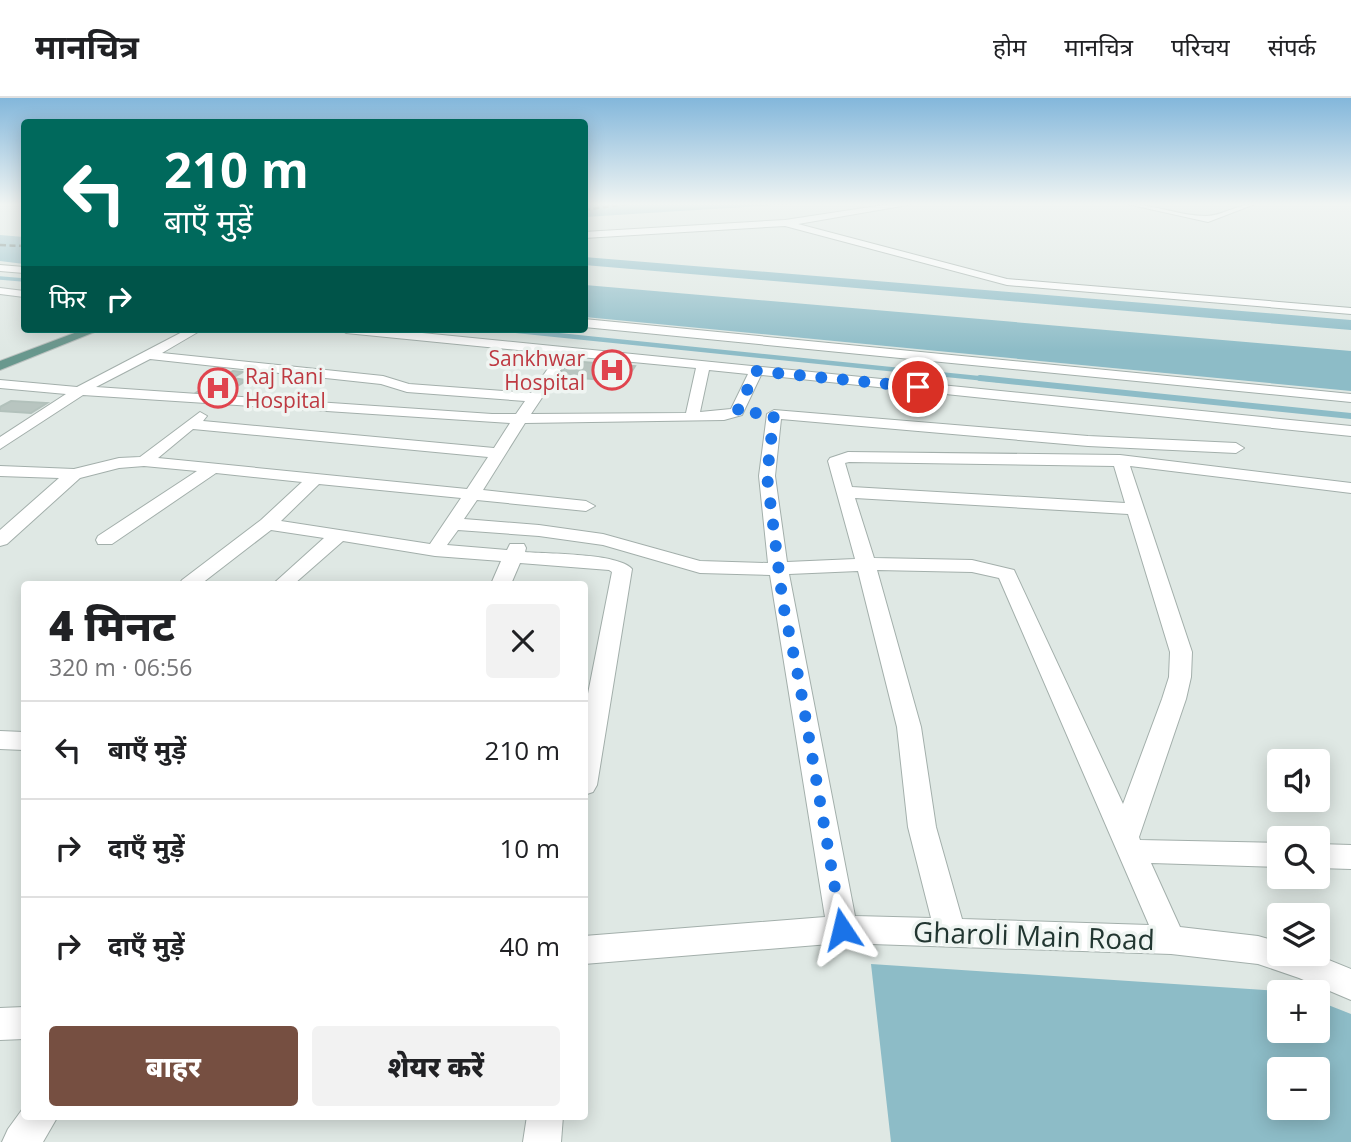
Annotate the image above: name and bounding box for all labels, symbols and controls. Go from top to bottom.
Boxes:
text: मानचित्र [35,24,139,69]
text: होम [993,30,1026,63]
text: मानचित्र [1064,30,1133,63]
text: परिचय [1171,30,1230,63]
text: संपर्क [1268,30,1316,63]
text: 210 m [164,136,309,202]
icon: left [49,147,140,238]
text: बाएँ मुड़ें [164,199,253,242]
text: फिर [49,280,86,316]
icon: right [100,280,138,318]
place label: Sankhwar Hospital [489,344,585,396]
hospital icon: Sankhwar Hospital [591,349,633,391]
pin [888,357,948,417]
place label: Raj Rani Hospital [245,362,326,414]
hospital icon: Raj Rani Hospital [197,367,239,409]
icon: arrive [899,368,937,406]
text: 4 मिनट [49,596,175,653]
button: close [486,604,560,678]
text: 320 m · 06:56 [49,651,192,683]
icon: left [49,731,87,769]
text: बाएँ मुड़ें [108,731,186,767]
text: 210 m [485,732,560,768]
map controls [1267,749,1330,1120]
button: sound [1267,749,1330,812]
button: search [1267,826,1330,889]
icon: right [49,829,87,867]
text: दाएँ मुड़ें [108,829,185,865]
text: 10 m [499,830,560,866]
position arrow [805,892,879,966]
button: layers [1267,903,1330,966]
street label: Gharoli Main Road [912,912,1156,958]
icon: right [49,927,87,965]
text: दाएँ मुड़ें [108,927,185,963]
text: 40 m [499,928,560,964]
button: + [1267,980,1330,1043]
button: बाहर [49,1026,298,1106]
button: शेयर करें [312,1026,560,1106]
button: − [1267,1057,1330,1120]

